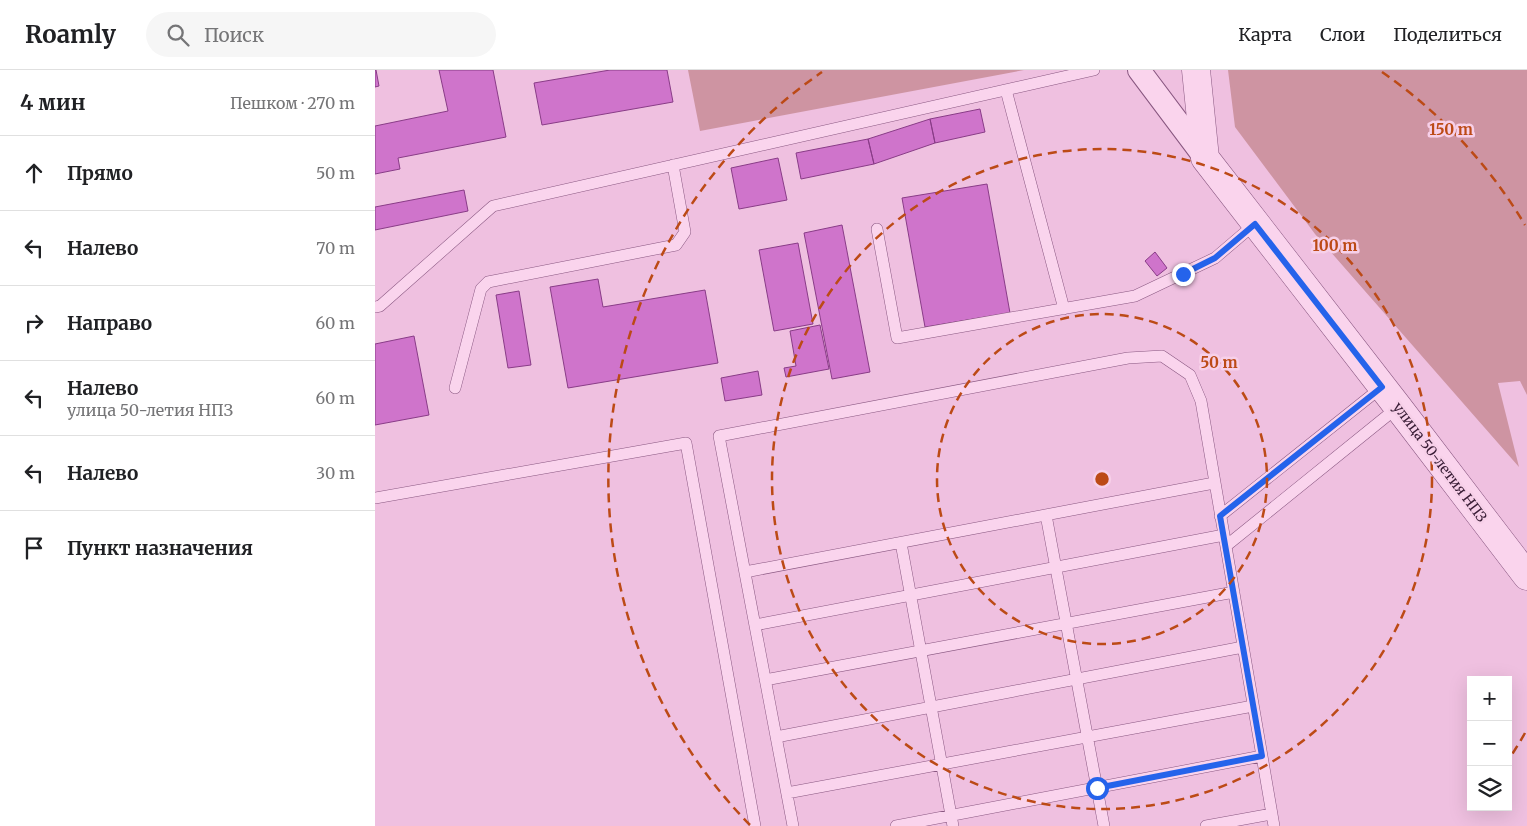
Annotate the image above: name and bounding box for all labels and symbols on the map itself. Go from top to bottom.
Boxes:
text: 150 m [1429,120,1473,139]
text: 100 m [1313,236,1357,255]
route end [1172,263,1195,286]
text: 50 m [1200,353,1238,372]
street label: улица 50-летия НПЗ [1389,399,1491,525]
centre of rings [1093,470,1111,488]
route start [1086,777,1109,800]

